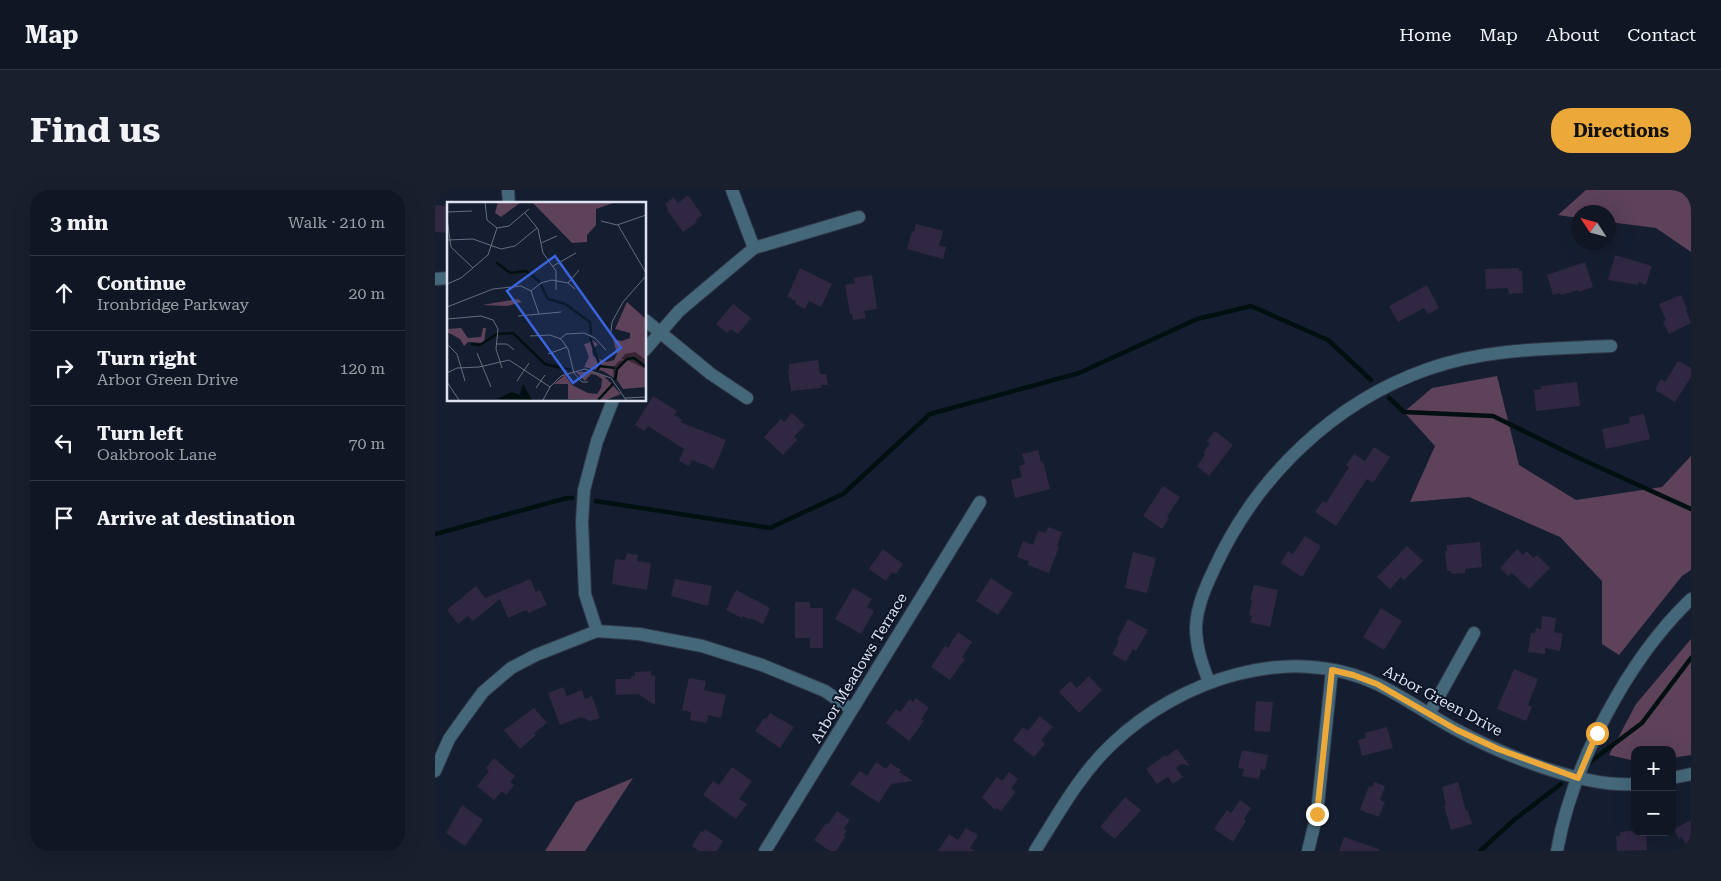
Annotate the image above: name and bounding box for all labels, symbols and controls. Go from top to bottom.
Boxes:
text: Map [25,21,79,49]
text: Home [1399,24,1451,45]
text: Map [1479,24,1518,45]
text: About [1546,24,1599,45]
text: Contact [1627,24,1696,45]
button: Directions [1551,108,1691,153]
text: Find us [30,110,160,151]
inset map [447,202,646,401]
north arrow [1571,205,1616,250]
text: 3 min [50,211,108,235]
text: Walk · 210 m [288,213,385,232]
text: Continue [97,272,186,295]
icon: ahead [50,279,78,307]
text: 20 m [348,284,385,303]
text: Ironbridge Parkway [97,295,249,314]
text: Turn right [97,347,197,370]
icon: right [50,354,78,382]
text: 120 m [339,359,385,378]
text: Arbor Green Drive [97,370,238,389]
text: Turn left [97,422,183,445]
icon: left [50,429,78,457]
text: 70 m [348,434,385,453]
text: Oakbrook Lane [97,445,217,464]
icon: arrive [50,504,78,532]
text: Arrive at destination [97,507,295,530]
street label: Arbor Meadows Terrace [807,590,911,746]
street label: Arbor Green Drive [1380,662,1506,740]
route start [1586,722,1609,745]
map controls [1631,746,1676,836]
button: + [1631,746,1676,791]
button: − [1631,791,1676,836]
route end [1306,803,1329,826]

